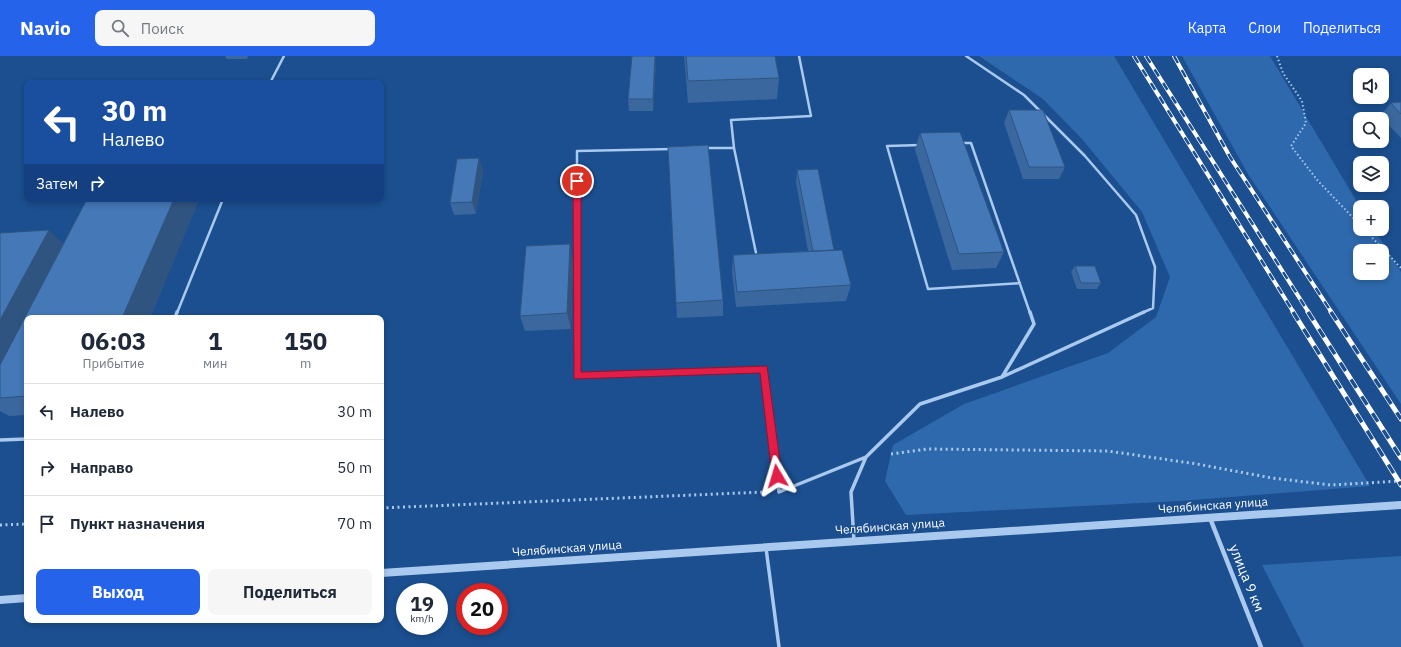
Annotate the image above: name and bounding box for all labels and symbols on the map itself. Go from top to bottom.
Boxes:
pin [560,164,594,198]
position arrow [756,455,798,497]
street label: Челябинская улица [1158,494,1269,516]
street label: Челябинская улица [835,515,946,537]
street label: Челябинская улица [512,537,623,559]
street label: улица 9 км [1225,542,1269,614]
speed limit sign: 20 [456,583,508,635]

